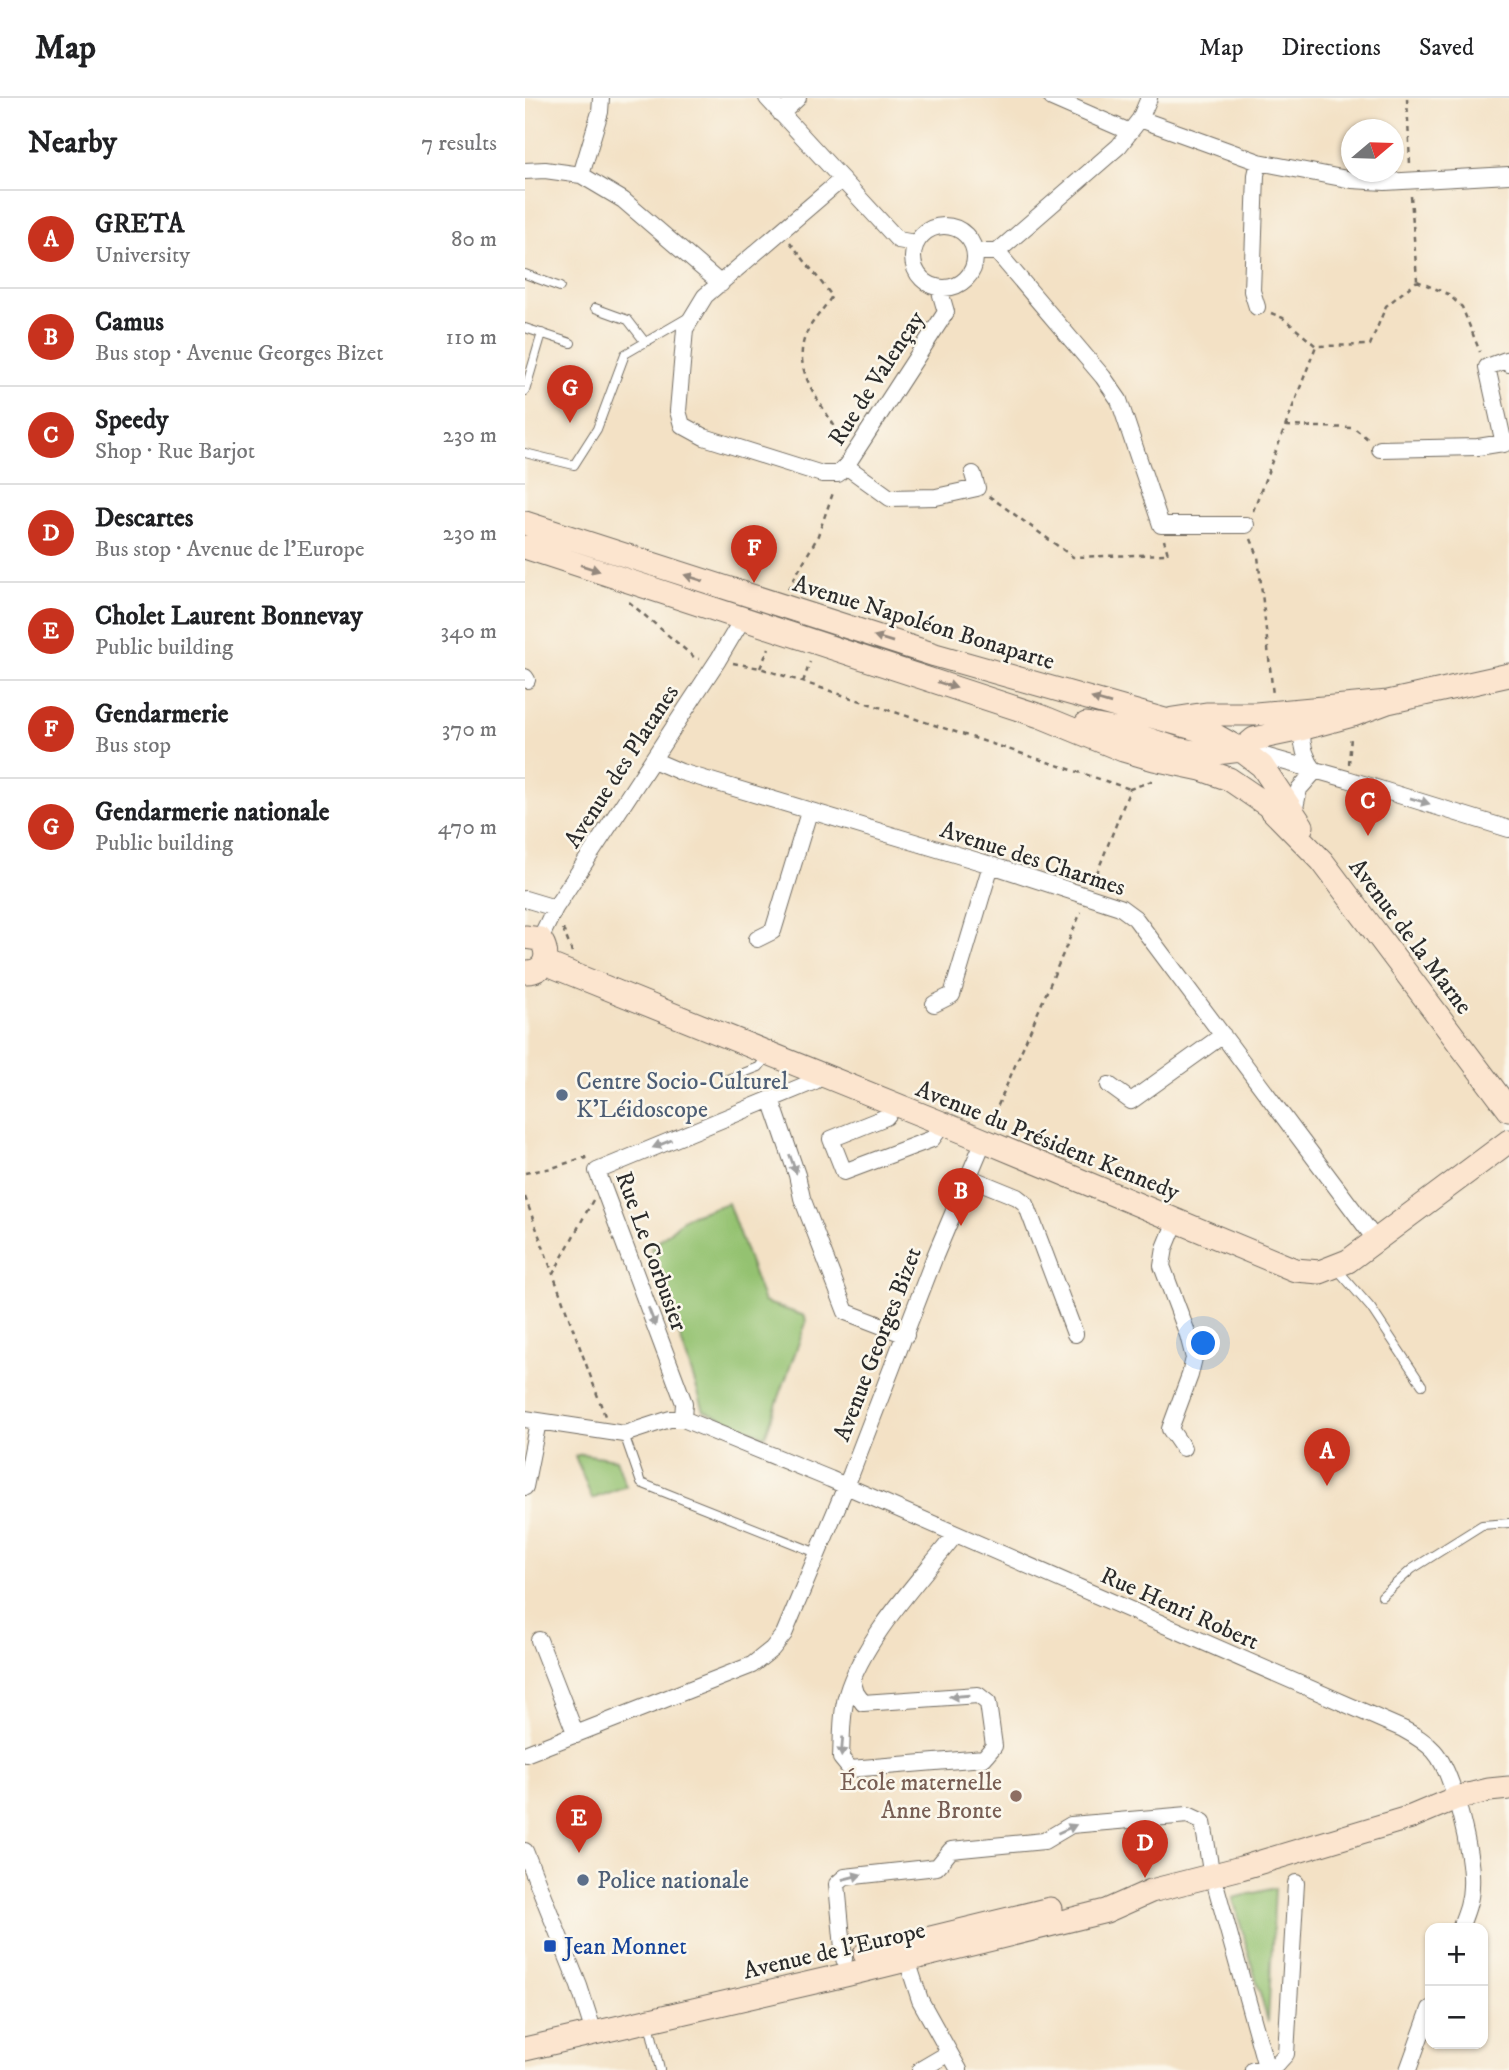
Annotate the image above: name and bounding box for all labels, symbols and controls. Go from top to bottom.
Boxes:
text: Map [35,28,96,69]
text: Map [1199,33,1244,63]
text: Directions [1282,33,1381,63]
text: Saved [1419,33,1474,63]
north arrow [1341,119,1404,182]
text: Nearby [28,125,117,162]
text: 7 results [421,129,497,158]
text: GRETA [95,208,184,241]
text: A [44,225,58,254]
text: 80 m [451,225,497,254]
text: University [95,241,190,270]
street label: Rue de Valençay [822,305,932,452]
text: Camus [95,306,164,339]
text: B [44,323,58,352]
text: 110 m [446,323,497,352]
text: Bus stop · Avenue Georges Bizet [95,339,384,368]
pin: G [547,365,593,423]
text: Speedy [95,404,168,437]
text: C [43,421,59,450]
text: 230 m [443,421,497,450]
text: Shop · Rue Barjot [95,437,255,466]
text: Descartes [95,502,194,535]
text: D [42,519,60,548]
text: 230 m [443,519,497,548]
pin: F [731,525,777,583]
text: Bus stop · Avenue de l’Europe [95,535,365,564]
one-way arrow [580,563,601,573]
street label: Avenue Napoléon Bonaparte [789,569,1058,677]
one-way arrow [683,572,704,582]
text: Cholet Laurent Bonnevay [95,600,363,633]
text: E [43,617,59,646]
text: 340 m [441,617,497,646]
text: Public building [95,633,233,662]
one-way arrow [872,633,893,643]
street label: Avenue des Platanes [558,679,686,854]
one-way arrow [937,680,958,691]
one-way arrow [1091,696,1112,706]
text: Gendarmerie [95,698,229,731]
text: F [44,715,58,744]
text: 370 m [442,715,497,744]
text: Bus stop [95,731,171,760]
pin: C [1345,778,1391,836]
text: Gendarmerie nationale [95,796,330,829]
one-way arrow [1409,797,1430,807]
text: G [43,813,59,842]
text: 470 m [438,813,497,842]
street label: Avenue des Charmes [936,815,1129,903]
text: Public building [95,829,233,858]
street label: Avenue de la Marne [1342,853,1479,1021]
place label: Centre Socio-Culturel K’Léidoscope [576,1067,789,1125]
street label: Avenue du Président Kennedy [911,1074,1184,1208]
marker: Centre Socio-Culturel K’Léidoscope [554,1087,570,1103]
one-way arrow [652,1138,673,1149]
one-way arrow [788,1153,799,1174]
street label: Rue Le Corbusier [608,1168,694,1335]
pin: B [938,1168,984,1226]
street label: Avenue Georges Bizet [827,1243,929,1446]
one-way arrow [646,1307,657,1328]
your location [1186,1326,1220,1360]
pin: A [1304,1428,1350,1486]
street label: Rue Henri Robert [1096,1561,1264,1657]
one-way arrow [948,1691,970,1702]
one-way arrow [836,1736,847,1758]
place label: École maternelle Anne Bronte [839,1768,1002,1826]
marker: École maternelle Anne Bronte [1008,1788,1024,1804]
pin: E [556,1795,602,1853]
pin: D [1122,1820,1168,1878]
one-way arrow [1057,1823,1077,1835]
place label: Police nationale [597,1866,749,1896]
marker: Police nationale [575,1872,591,1888]
one-way arrow [842,1872,863,1882]
street label: Avenue de l’Europe [740,1915,928,1987]
map controls [1425,1923,1488,2049]
button: + [1425,1923,1488,1986]
place label: Jean Monnet [562,1932,687,1962]
marker: Jean Monnet [542,1938,558,1954]
button: − [1425,1986,1488,2049]

